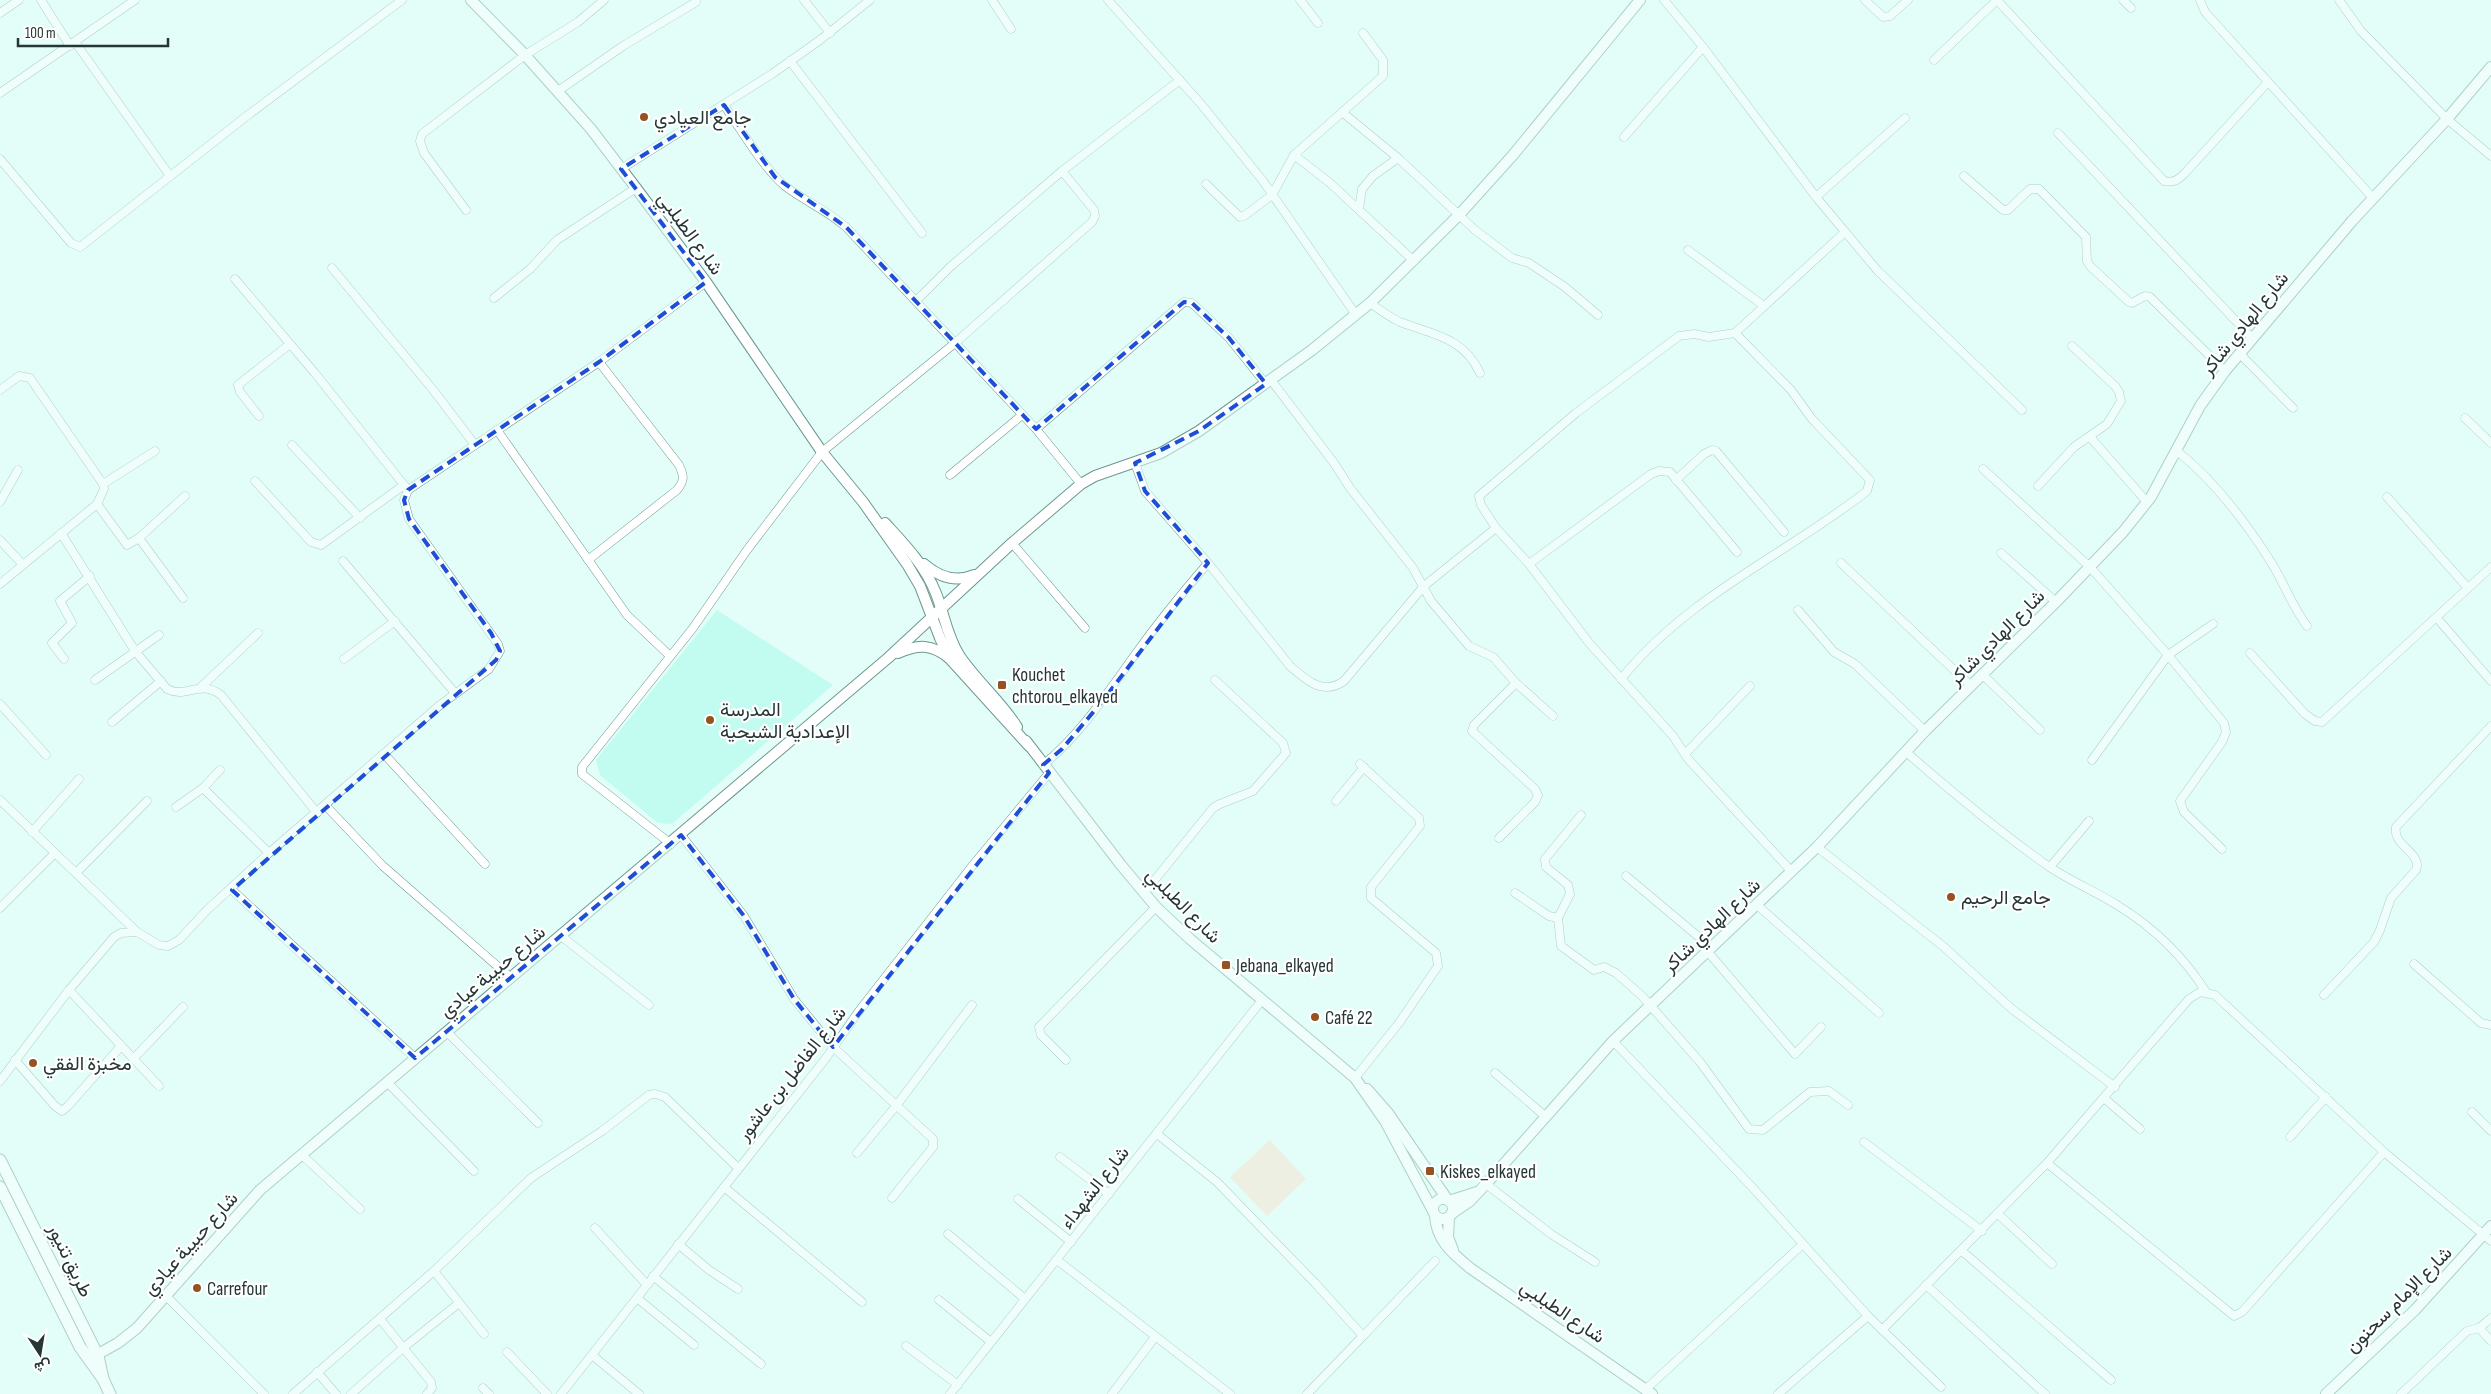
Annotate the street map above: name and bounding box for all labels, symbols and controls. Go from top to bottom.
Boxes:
scale bar [18,15,168,47]
text: 100 m [25,24,56,43]
place label: جامع العيادي [654,107,751,133]
marker: جامع العيادي [638,111,650,123]
street label: شارع الطبلبي [649,188,728,282]
street label: شارع الهادي شاكر [2196,267,2296,383]
street label: شارع الهادي شاكر [1943,585,2052,694]
place label: Kouchet chtorou_elkayed [1012,664,1118,709]
marker: Kouchet chtorou_elkayed [996,679,1008,691]
place label: المدرسة الإعدادية الشيحية [720,699,850,744]
marker: المدرسة الإعدادية الشيحية [704,714,716,726]
street label: شارع الطبلبي [1138,864,1225,951]
street label: شارع الهادي شاكر [1658,874,1768,981]
place label: جامع الرحيم [1961,887,2051,911]
marker: جامع الرحيم [1945,891,1957,903]
street label: شارع حبيبة عيادي [435,921,553,1025]
place label: Jebana_elkayed [1235,955,1334,978]
marker: Jebana_elkayed [1220,959,1232,971]
street label: شارع الفاضل بن عاشور [732,1002,852,1147]
place label: Café 22 [1325,1007,1373,1030]
marker: Café 22 [1309,1011,1321,1023]
place label: مخبزة الفقي [43,1053,132,1079]
marker: مخبزة الفقي [27,1057,39,1069]
street label: شارع الشهداء [1056,1142,1135,1234]
place label: Kiskes_elkayed [1440,1161,1536,1184]
marker: Kiskes_elkayed [1424,1165,1436,1177]
street label: شارع حبيبة عيادي [139,1188,246,1302]
street label: طريق تنيور [42,1219,97,1301]
street label: شارع الإمام سحنون [2341,1242,2457,1358]
street label: شارع الطبلبي [1514,1276,1609,1351]
place label: Carrefour [207,1278,268,1301]
marker: Carrefour [191,1282,203,1294]
north arrow [15,1329,65,1379]
text: ش [32,1356,53,1376]

